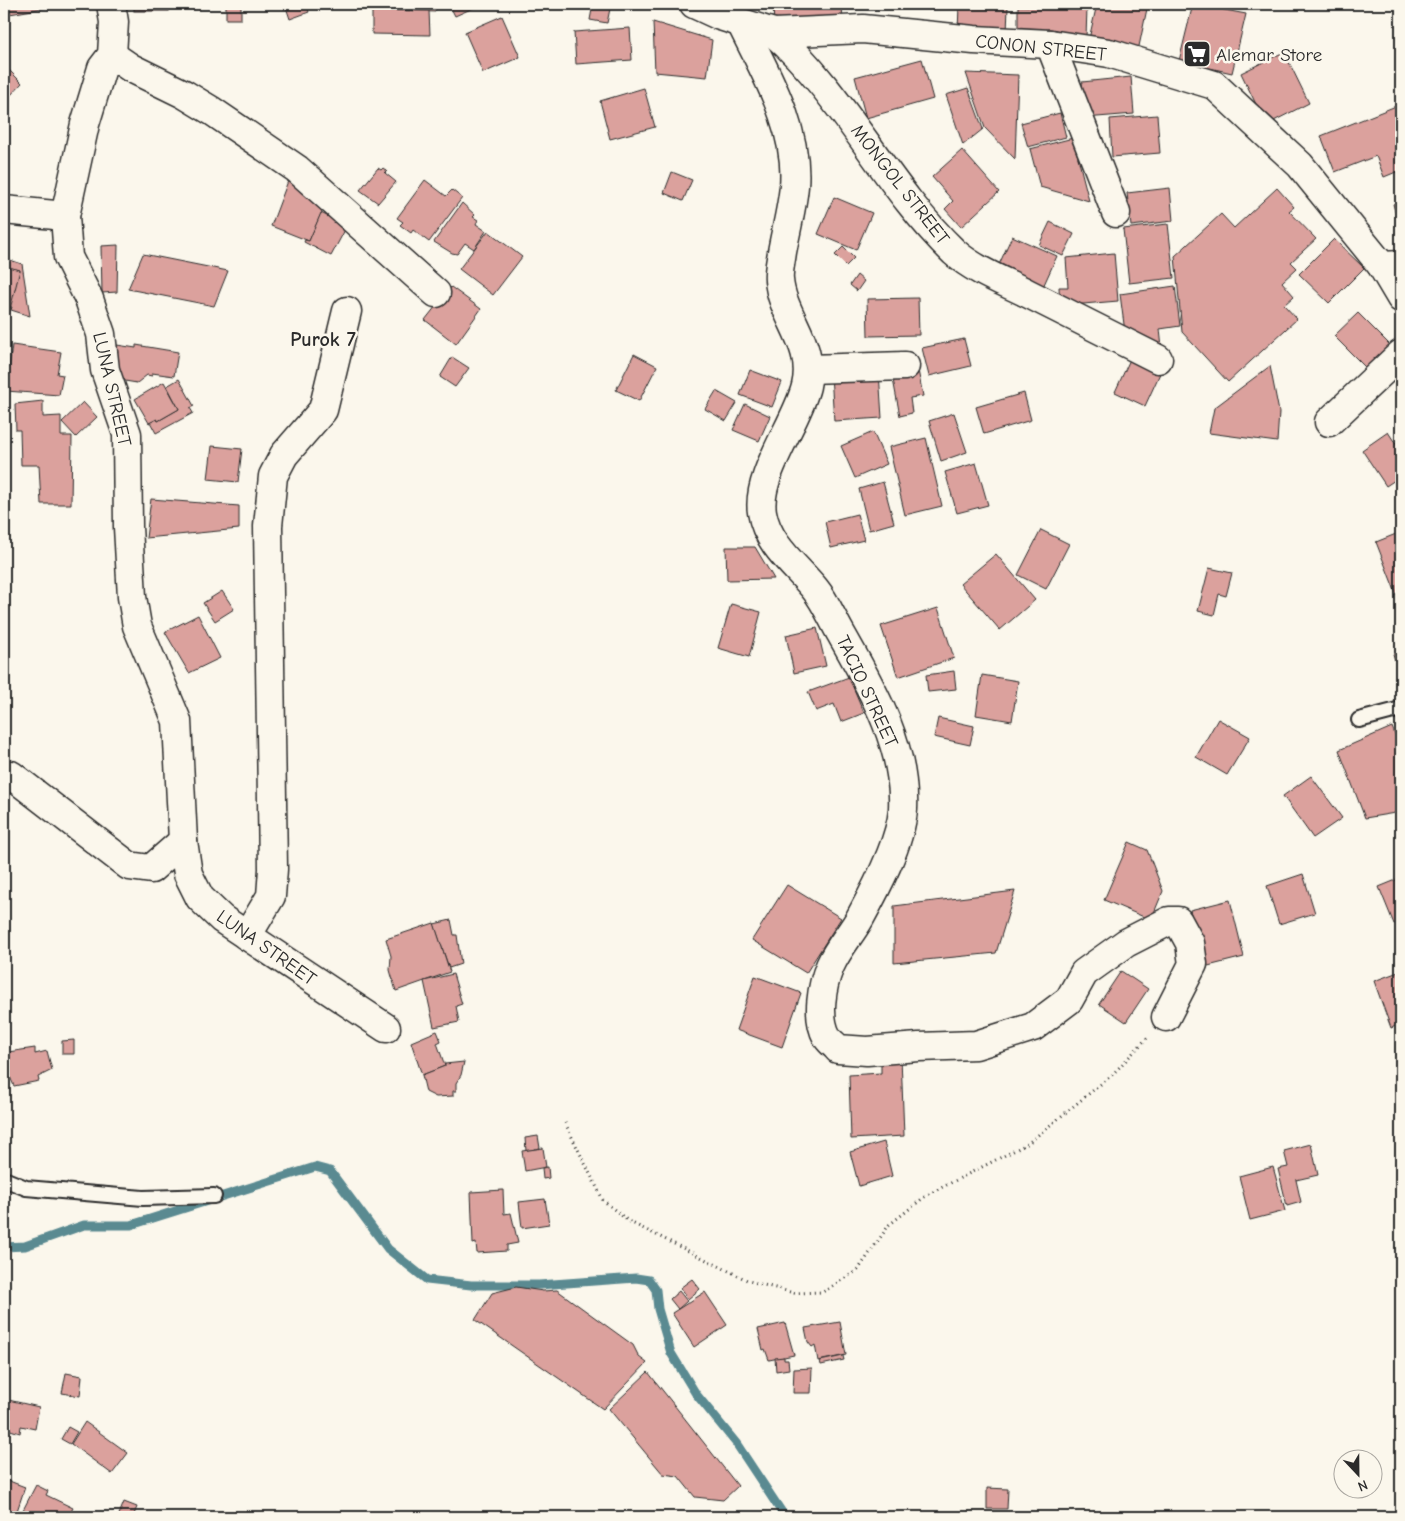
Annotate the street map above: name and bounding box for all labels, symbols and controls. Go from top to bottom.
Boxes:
street label: CONON STREET [974,30,1108,66]
supermarket icon: Alemar Store [1182,39,1212,69]
place label: Alemar Store [1216,44,1322,66]
street label: MONGOL STREET [846,120,954,249]
district label: Purok 7 [290,328,356,351]
street label: LUNA STREET [88,330,136,449]
street label: TACIO STREET [832,632,903,751]
street label: LUNA STREET [212,905,321,990]
north arrow [1332,1448,1382,1498]
text: N [1355,1476,1370,1495]

